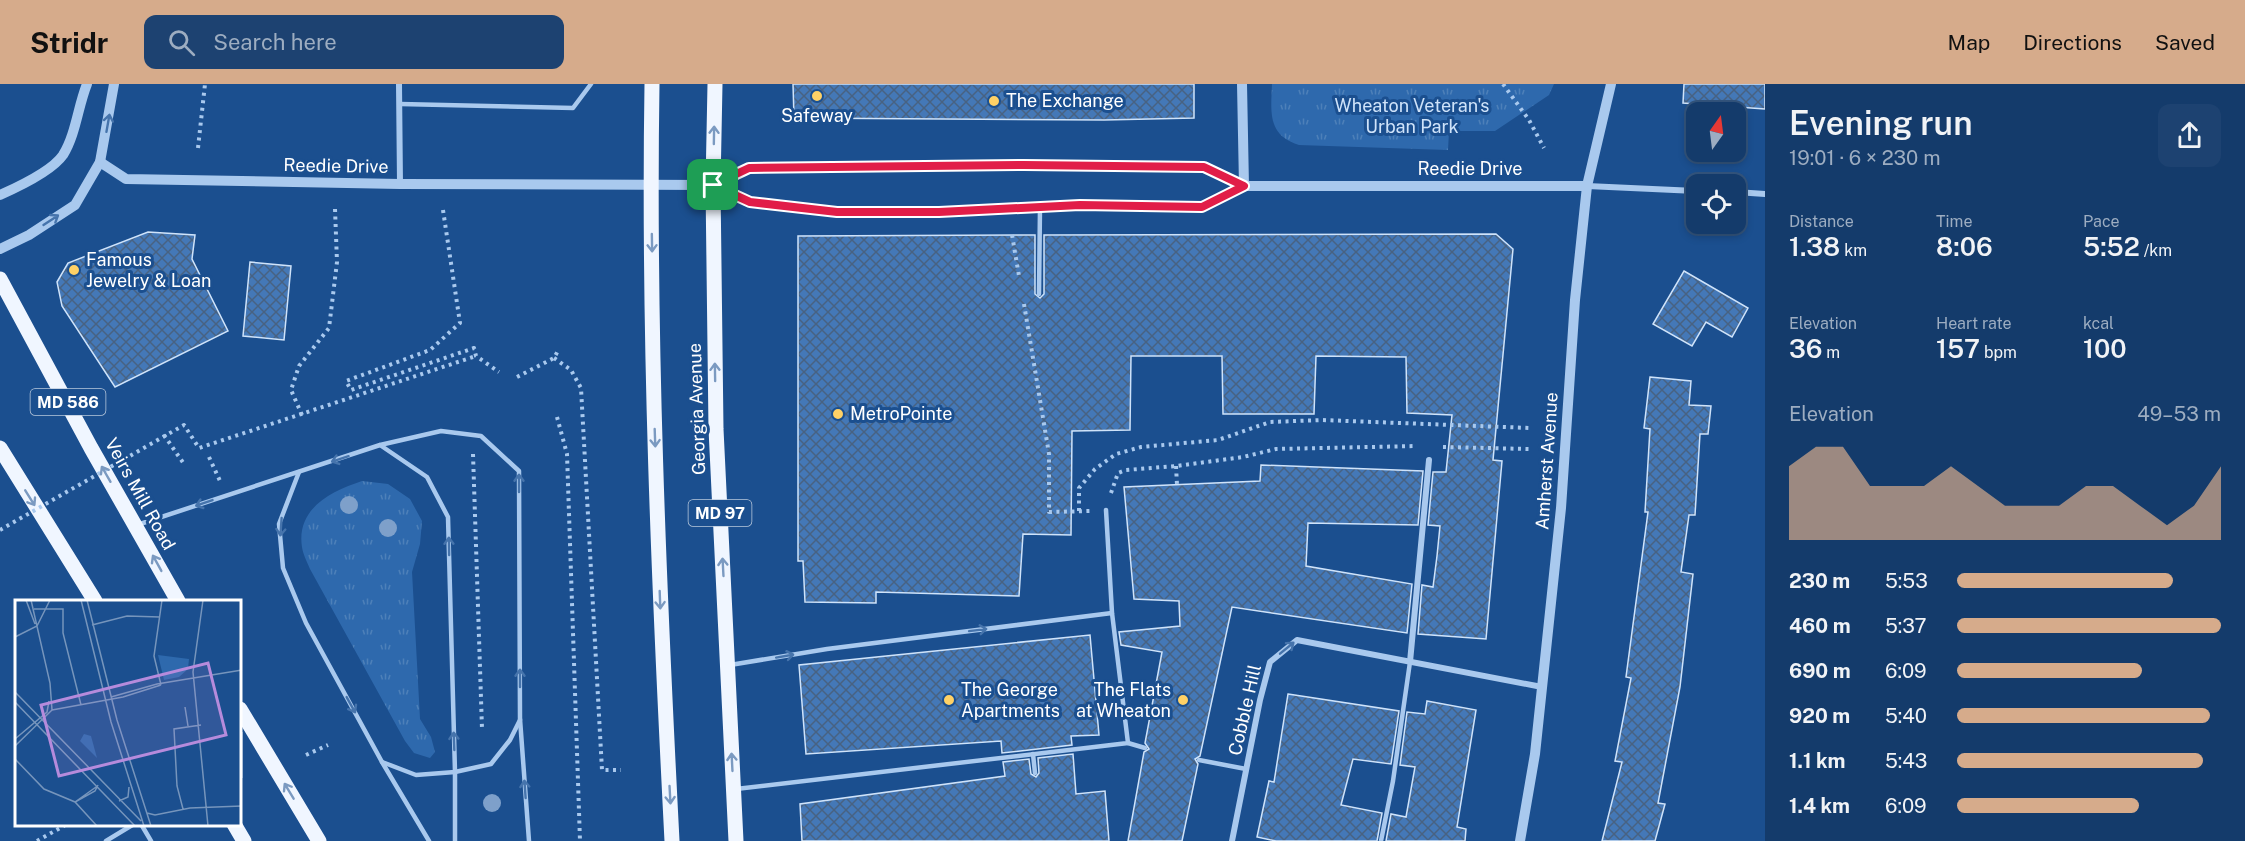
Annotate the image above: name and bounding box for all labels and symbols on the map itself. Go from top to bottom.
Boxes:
marker: Safeway [810,89,824,103]
place label: The Exchange [1006,90,1124,111]
marker: The Exchange [987,94,1001,108]
park label: Wheaton Veteran's Urban Park [1335,95,1489,137]
north arrow [1686,102,1746,162]
place label: Safeway [781,105,853,126]
one-way arrow [103,114,114,134]
one-way arrow [708,125,720,145]
street label: Reedie Drive [283,154,389,177]
street label: Reedie Drive [1417,158,1523,179]
pin [687,159,738,210]
one-way arrow [42,214,59,226]
one-way arrow [646,233,658,253]
place label: Famous Jewelry & Loan [86,249,211,291]
marker: Famous Jewelry & Loan [67,263,81,277]
street label: Georgia Avenue [684,343,709,475]
one-way arrow [709,363,721,383]
road number: MD 586 [31,389,106,415]
street label: Amherst Avenue [1531,391,1562,531]
place label: MetroPointe [850,403,953,424]
marker: MetroPointe [831,407,845,421]
one-way arrow [650,428,661,448]
street label: Veirs Mill Road [101,434,180,553]
one-way arrow [331,454,350,465]
one-way arrow [100,466,112,483]
one-way arrow [513,474,525,494]
one-way arrow [25,489,37,506]
one-way arrow [195,498,213,509]
road number: MD 97 [688,500,752,526]
one-way arrow [275,517,286,536]
one-way arrow [443,536,454,556]
one-way arrow [151,555,163,572]
one-way arrow [717,557,728,577]
one-way arrow [655,590,666,609]
inset map [15,600,242,826]
one-way arrow [968,624,988,635]
one-way arrow [1279,641,1295,654]
one-way arrow [775,650,795,661]
street label: Cobble Hill [1224,662,1265,757]
one-way arrow [514,669,526,689]
place label: The George Apartments [961,679,1060,721]
place label: The Flats at Wheaton [1076,679,1171,721]
marker: The George Apartments [942,693,956,707]
marker: The Flats at Wheaton [1176,693,1190,707]
one-way arrow [345,696,357,713]
one-way arrow [449,731,460,751]
one-way arrow [727,752,738,772]
one-way arrow [519,779,530,799]
one-way arrow [283,783,295,800]
one-way arrow [664,784,675,804]

